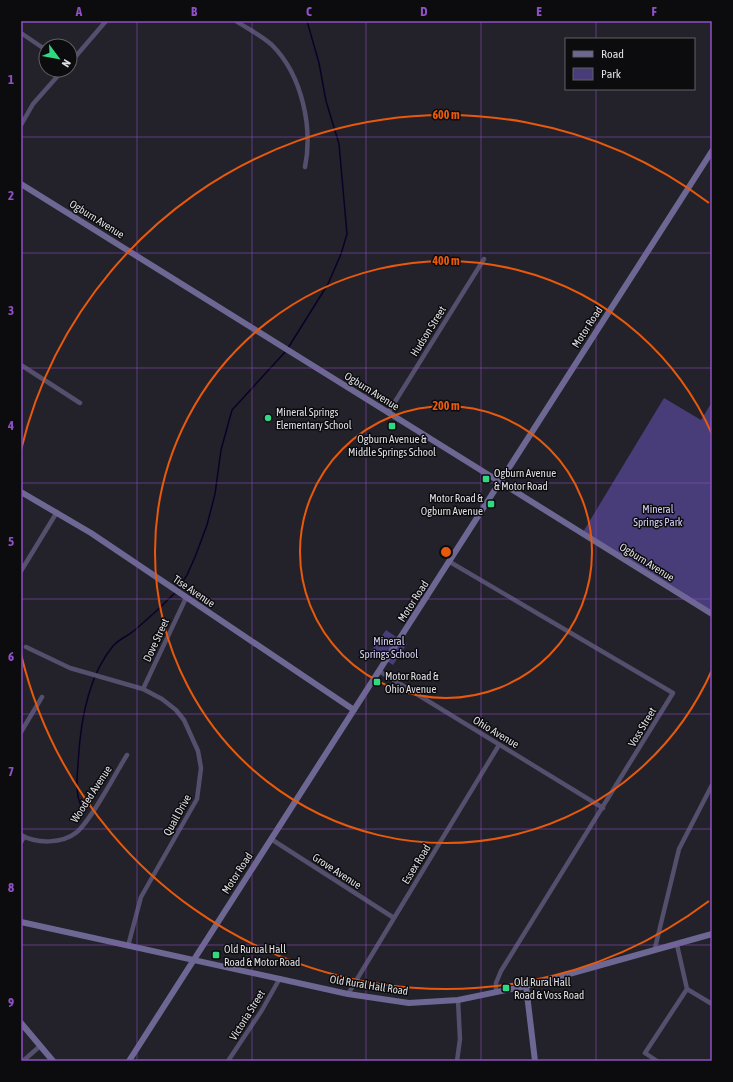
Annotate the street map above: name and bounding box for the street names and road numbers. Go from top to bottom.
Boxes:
street label: Ogburn Avenue [67,197,127,241]
street label: Hudson Street [408,304,448,358]
street label: Motor Road [569,304,605,350]
street label: Ogburn Avenue [342,369,402,413]
street label: Ogburn Avenue [617,540,677,584]
street label: Tise Avenue [171,573,217,609]
street label: Motor Road [395,578,431,624]
street label: Dove Street [141,616,171,664]
street label: Voss Street [626,705,658,749]
street label: Ohio Avenue [471,714,521,750]
street label: Wooded Avenue [68,763,114,825]
street label: Quail Drive [161,792,193,838]
street label: Essex Road [399,842,433,886]
street label: Motor Road [219,850,255,896]
street label: Grove Avenue [310,851,364,891]
street label: Old Rural Hall Road [329,973,409,997]
street label: Victoria Street [227,988,267,1042]

